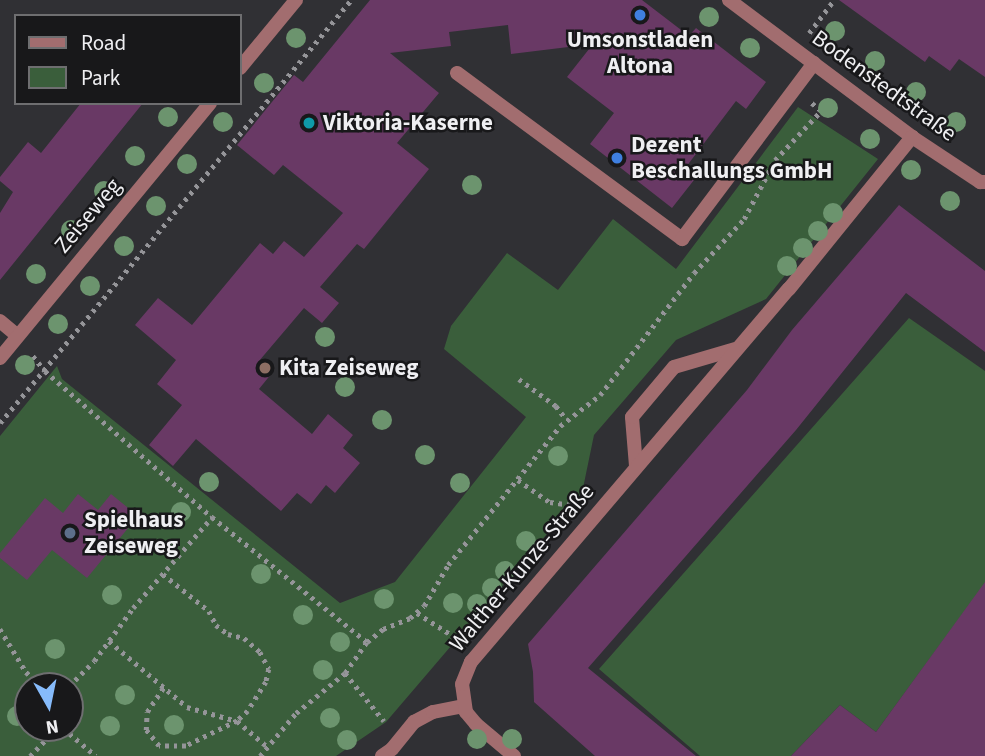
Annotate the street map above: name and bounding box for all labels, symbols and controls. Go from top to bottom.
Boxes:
marker: Umsonstladen Altona [632,7,648,23]
legend [14,14,242,105]
street label: Bodenstedtstraße [806,24,962,148]
place label: Umsonstladen Altona [567,26,713,80]
text: Road [81,28,126,58]
text: Park [81,63,120,93]
place label: Viktoria-Kaserne [323,109,493,137]
marker: Viktoria-Kaserne [301,115,317,131]
place label: Dezent Beschallungs GmbH [631,131,833,185]
marker: Dezent Beschallungs GmbH [609,150,625,166]
street label: Zeiseweg [49,173,127,259]
place label: Kita Zeiseweg [279,354,419,382]
marker: Kita Zeiseweg [257,360,273,376]
street label: Walther-Kunze-Straße [444,478,600,658]
place label: Spielhaus Zeiseweg [84,506,183,560]
marker: Spielhaus Zeiseweg [62,525,78,541]
north arrow [14,672,84,742]
text: N [44,712,60,741]

